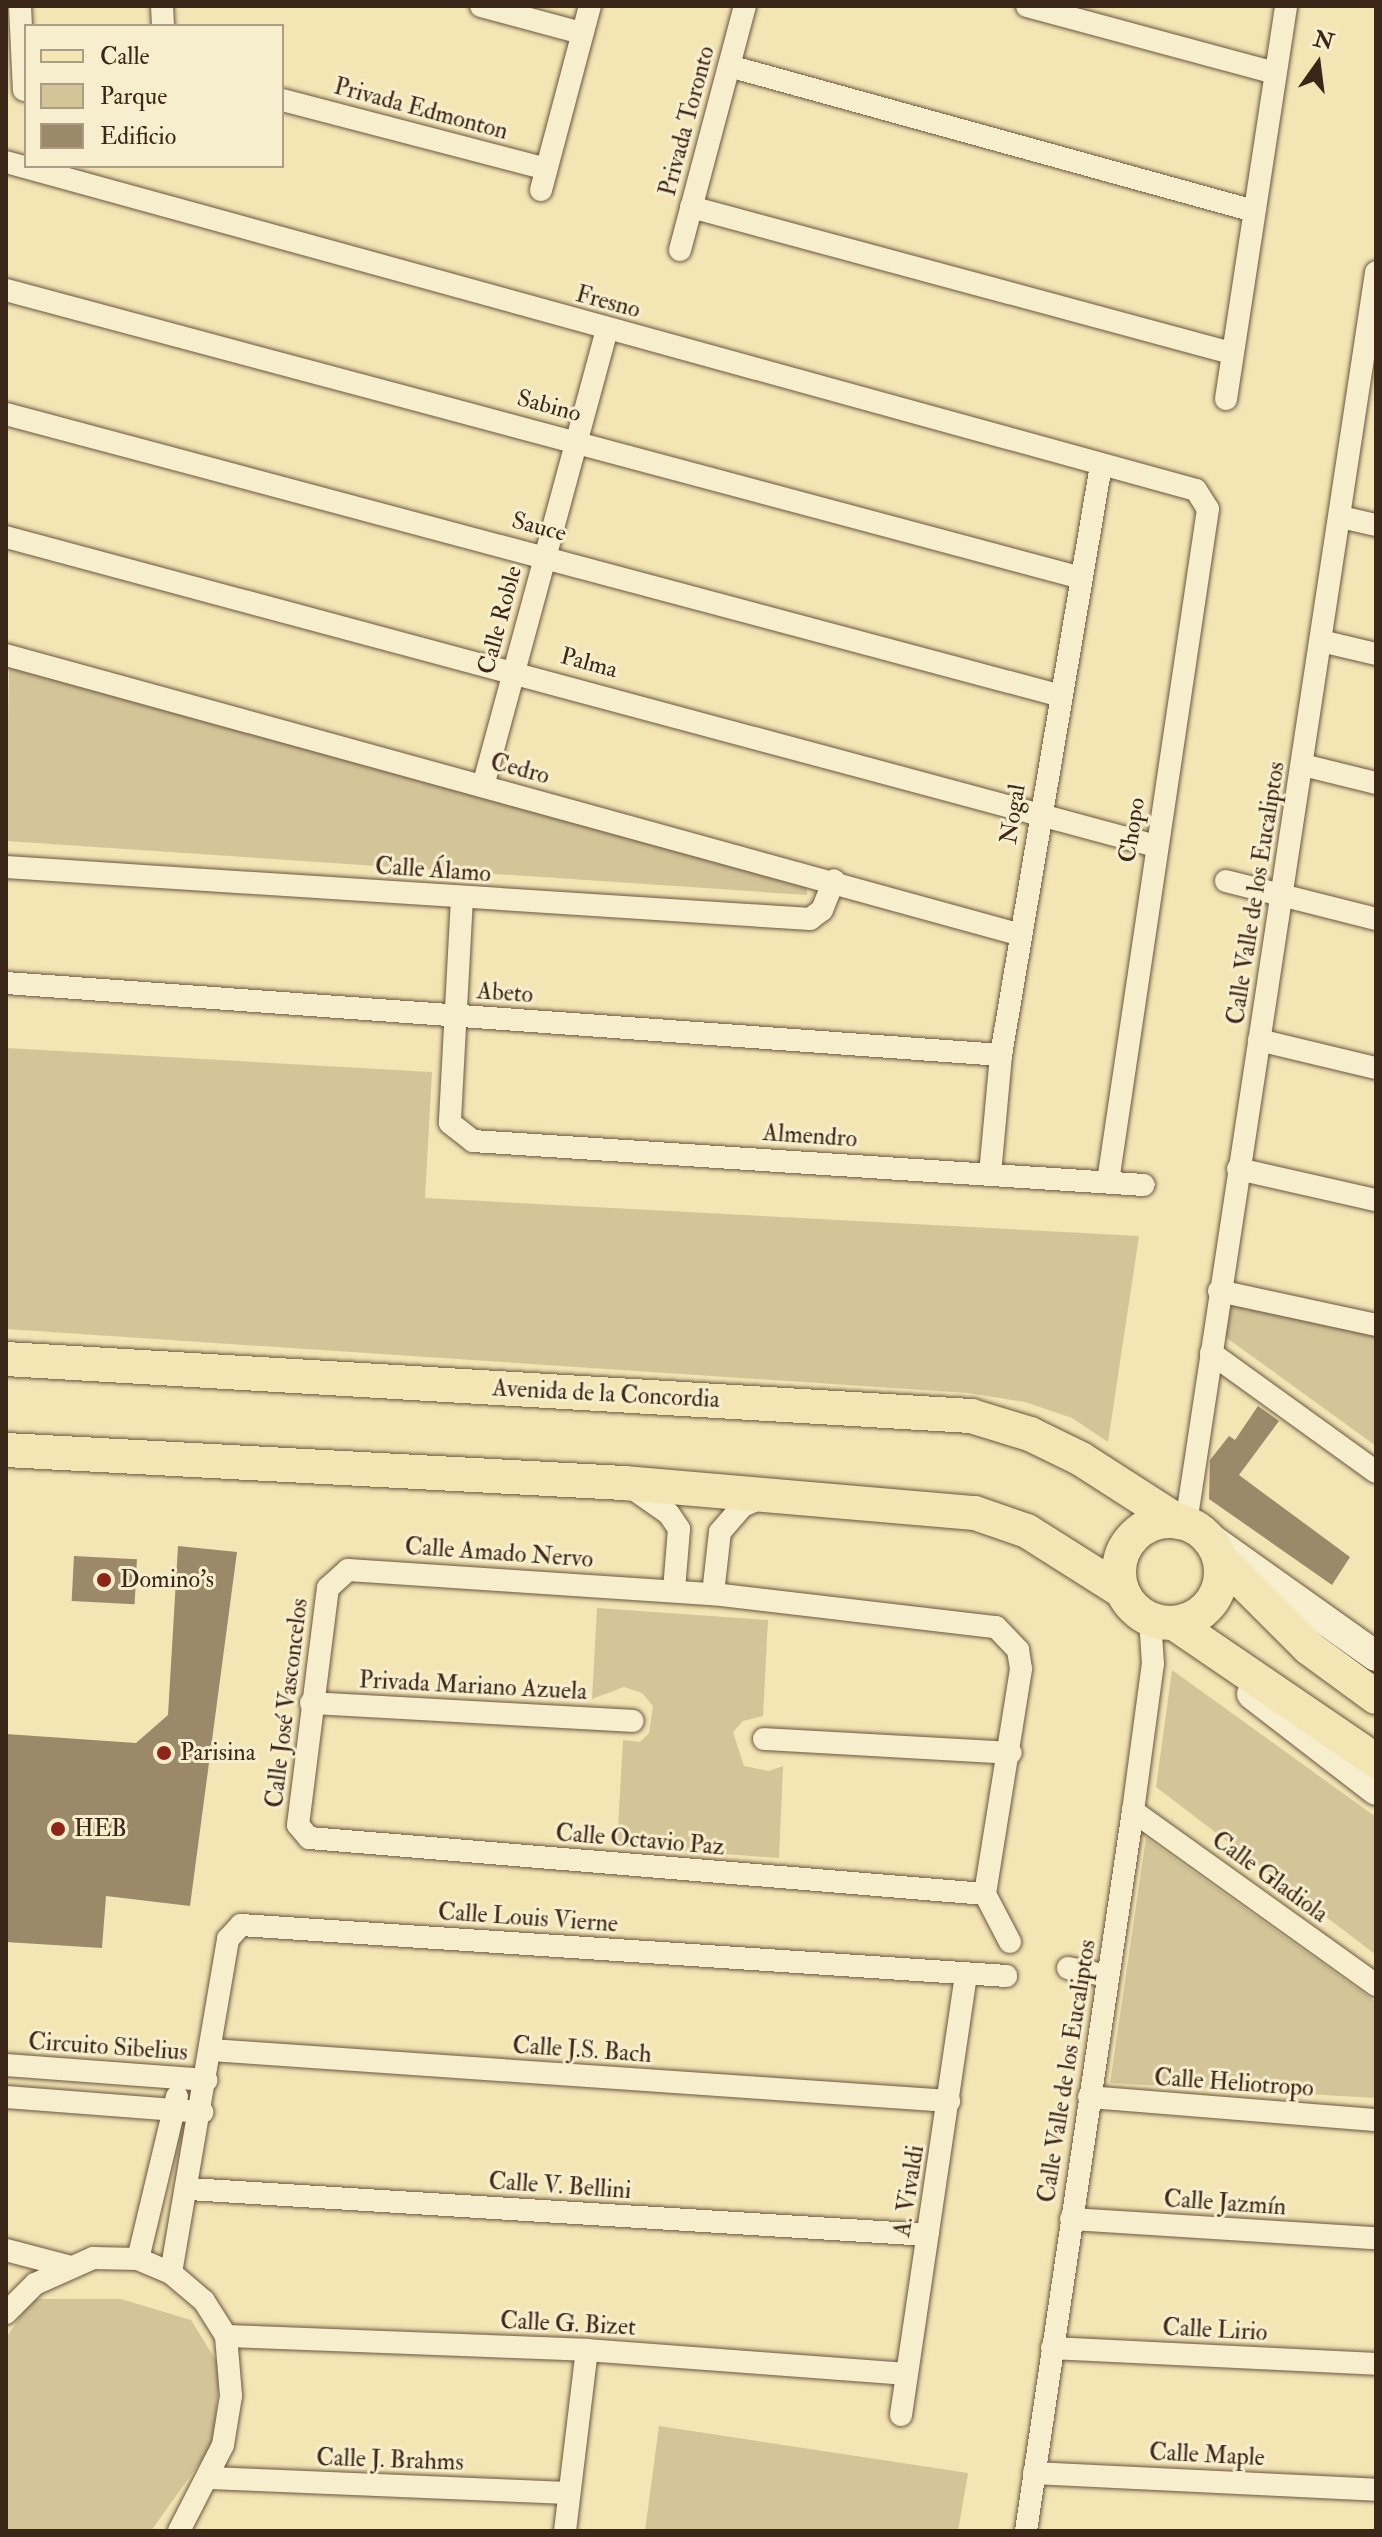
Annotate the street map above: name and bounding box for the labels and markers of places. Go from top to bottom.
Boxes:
place label: Domino's [120,1566,214,1594]
marker: Domino's [95,1571,113,1589]
place label: Parisina [180,1739,256,1767]
marker: Parisina [155,1744,173,1762]
place label: HEB [74,1815,127,1843]
marker: HEB [49,1820,67,1838]

